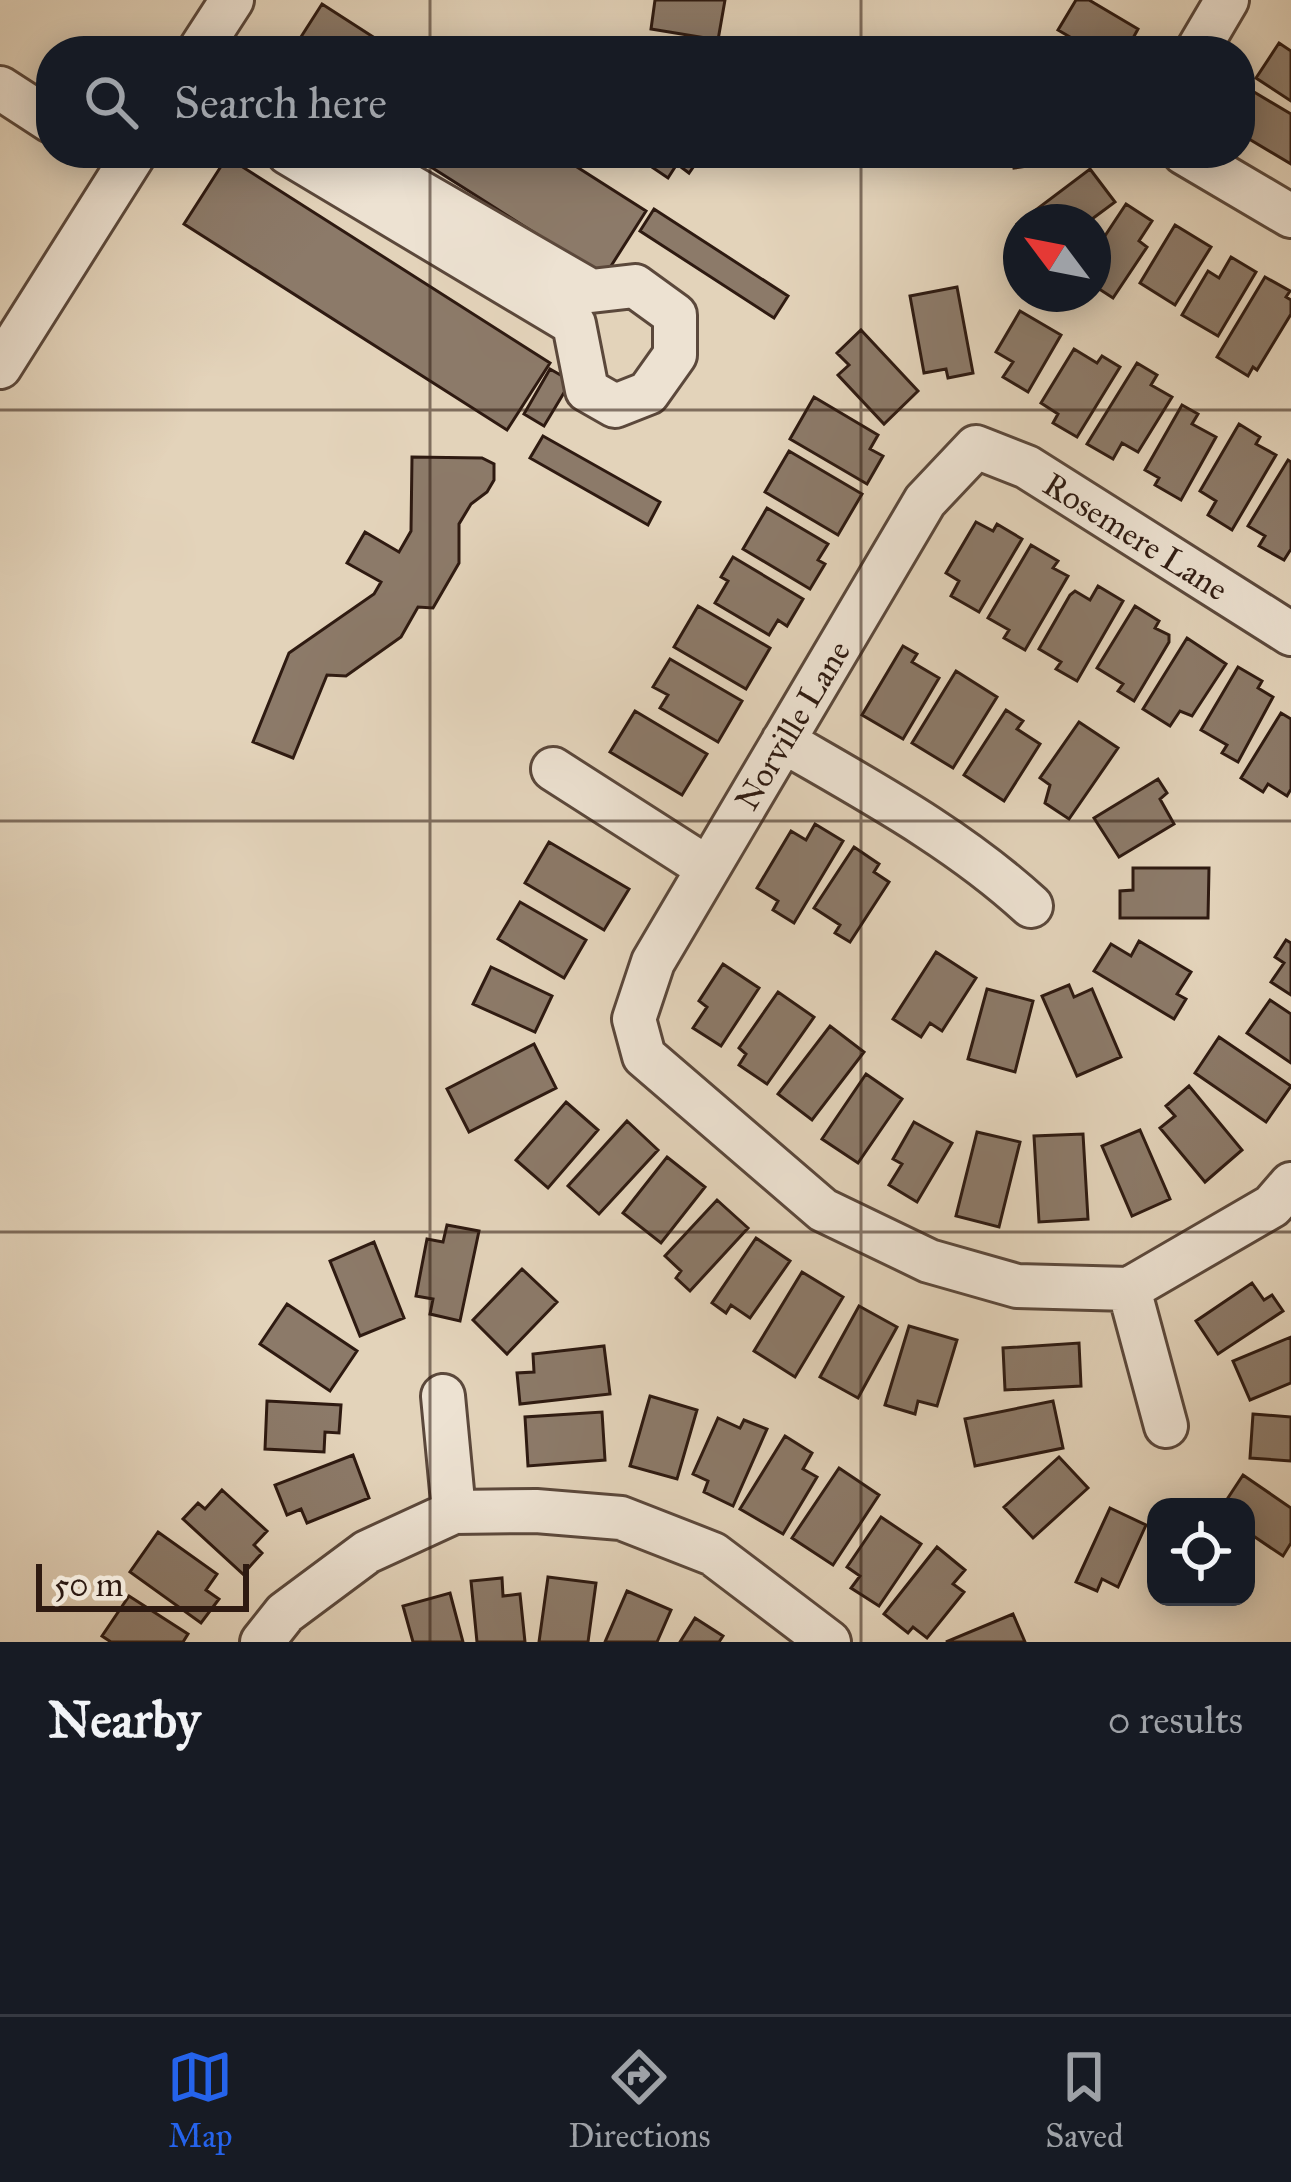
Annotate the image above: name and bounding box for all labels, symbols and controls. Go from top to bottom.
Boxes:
search box [36,36,1255,168]
icon: search [78,69,144,135]
text: Search here [174,75,387,130]
north arrow [1003,204,1111,312]
street label: Rosemere Lane [1036,464,1235,609]
street label: Norville Lane [727,634,859,817]
map controls [1147,1498,1255,1606]
button: locate [1147,1498,1255,1606]
scale bar [36,1558,249,1611]
text: 50 m [54,1565,123,1605]
text: Nearby [48,1689,200,1751]
text: 0 results [1108,1696,1243,1744]
tab: Map [167,2044,233,2156]
tab: Directions [568,2044,710,2156]
tab: Saved [1045,2044,1124,2156]

